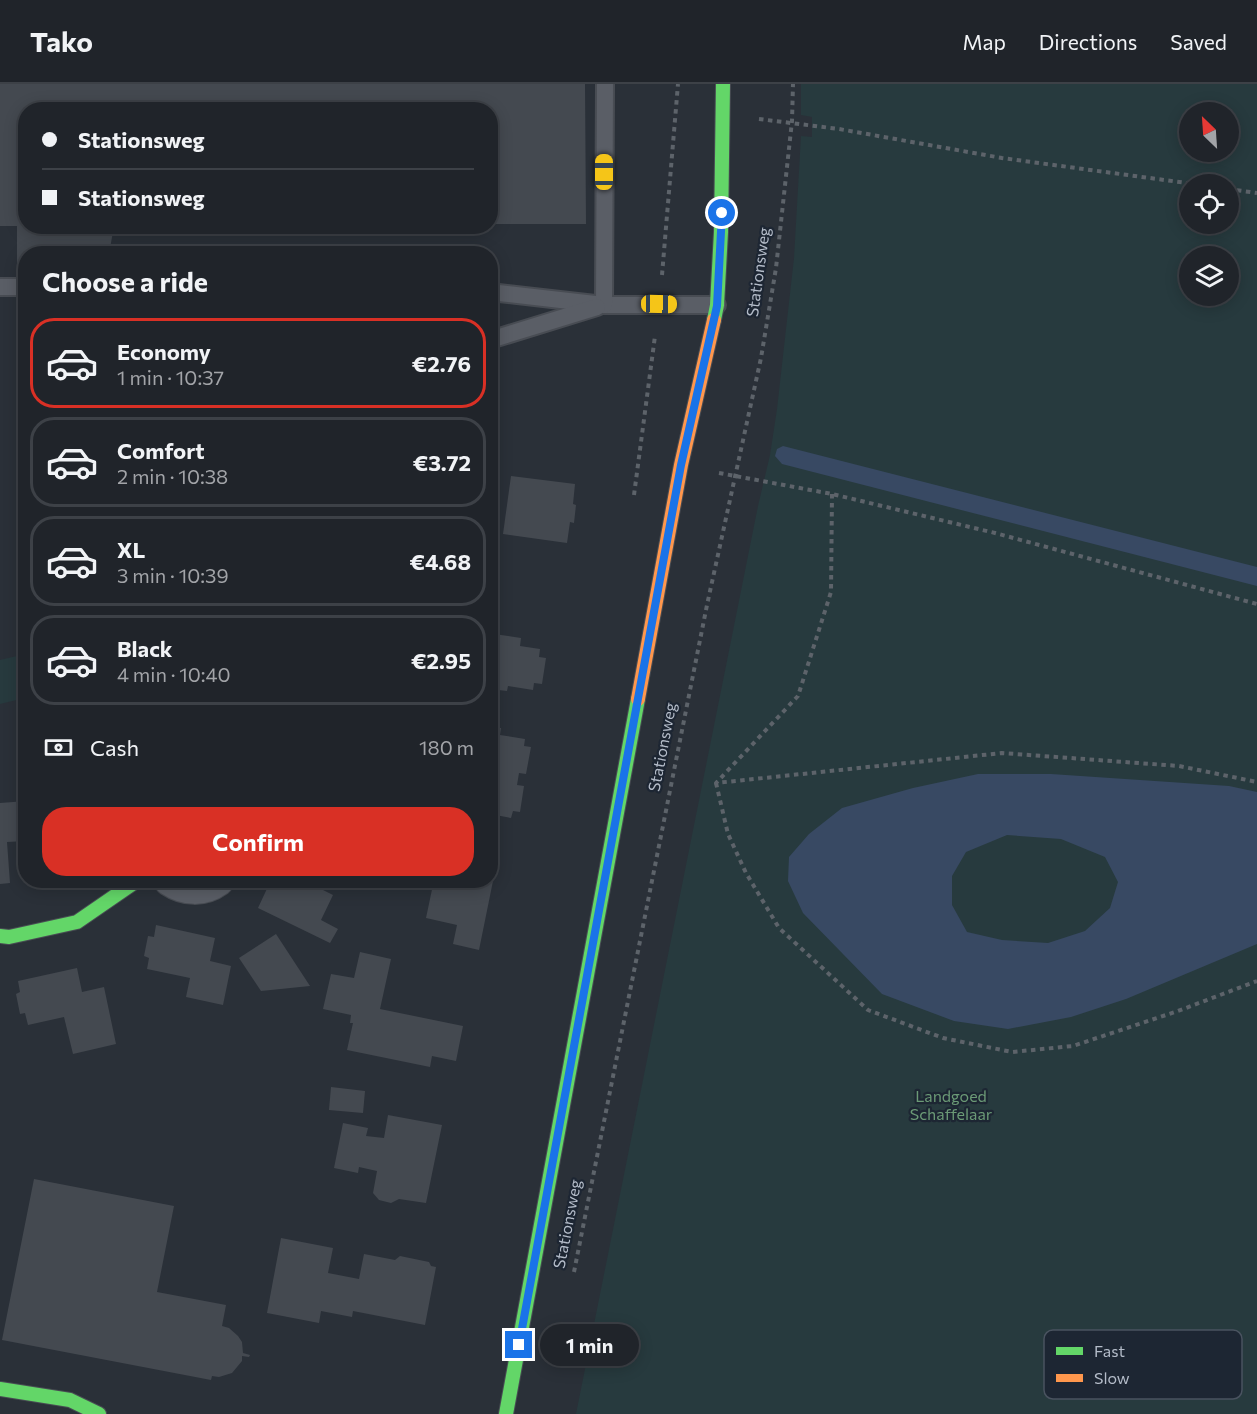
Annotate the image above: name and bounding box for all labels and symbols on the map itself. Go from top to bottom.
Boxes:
north arrow [1179,102,1239,162]
car [595,154,613,190]
route start [708,199,735,226]
street label: Stationsweg [742,226,773,318]
car [641,295,677,313]
street label: Stationsweg [644,700,680,793]
park label: Landgoed Schaffelaar [910,1086,993,1123]
street label: Stationsweg [549,1177,585,1270]
callout: 1 min [540,1324,639,1366]
legend [1044,1330,1242,1399]
route end [505,1331,532,1358]
text: Fast [1094,1341,1125,1360]
text: Slow [1094,1368,1130,1387]

